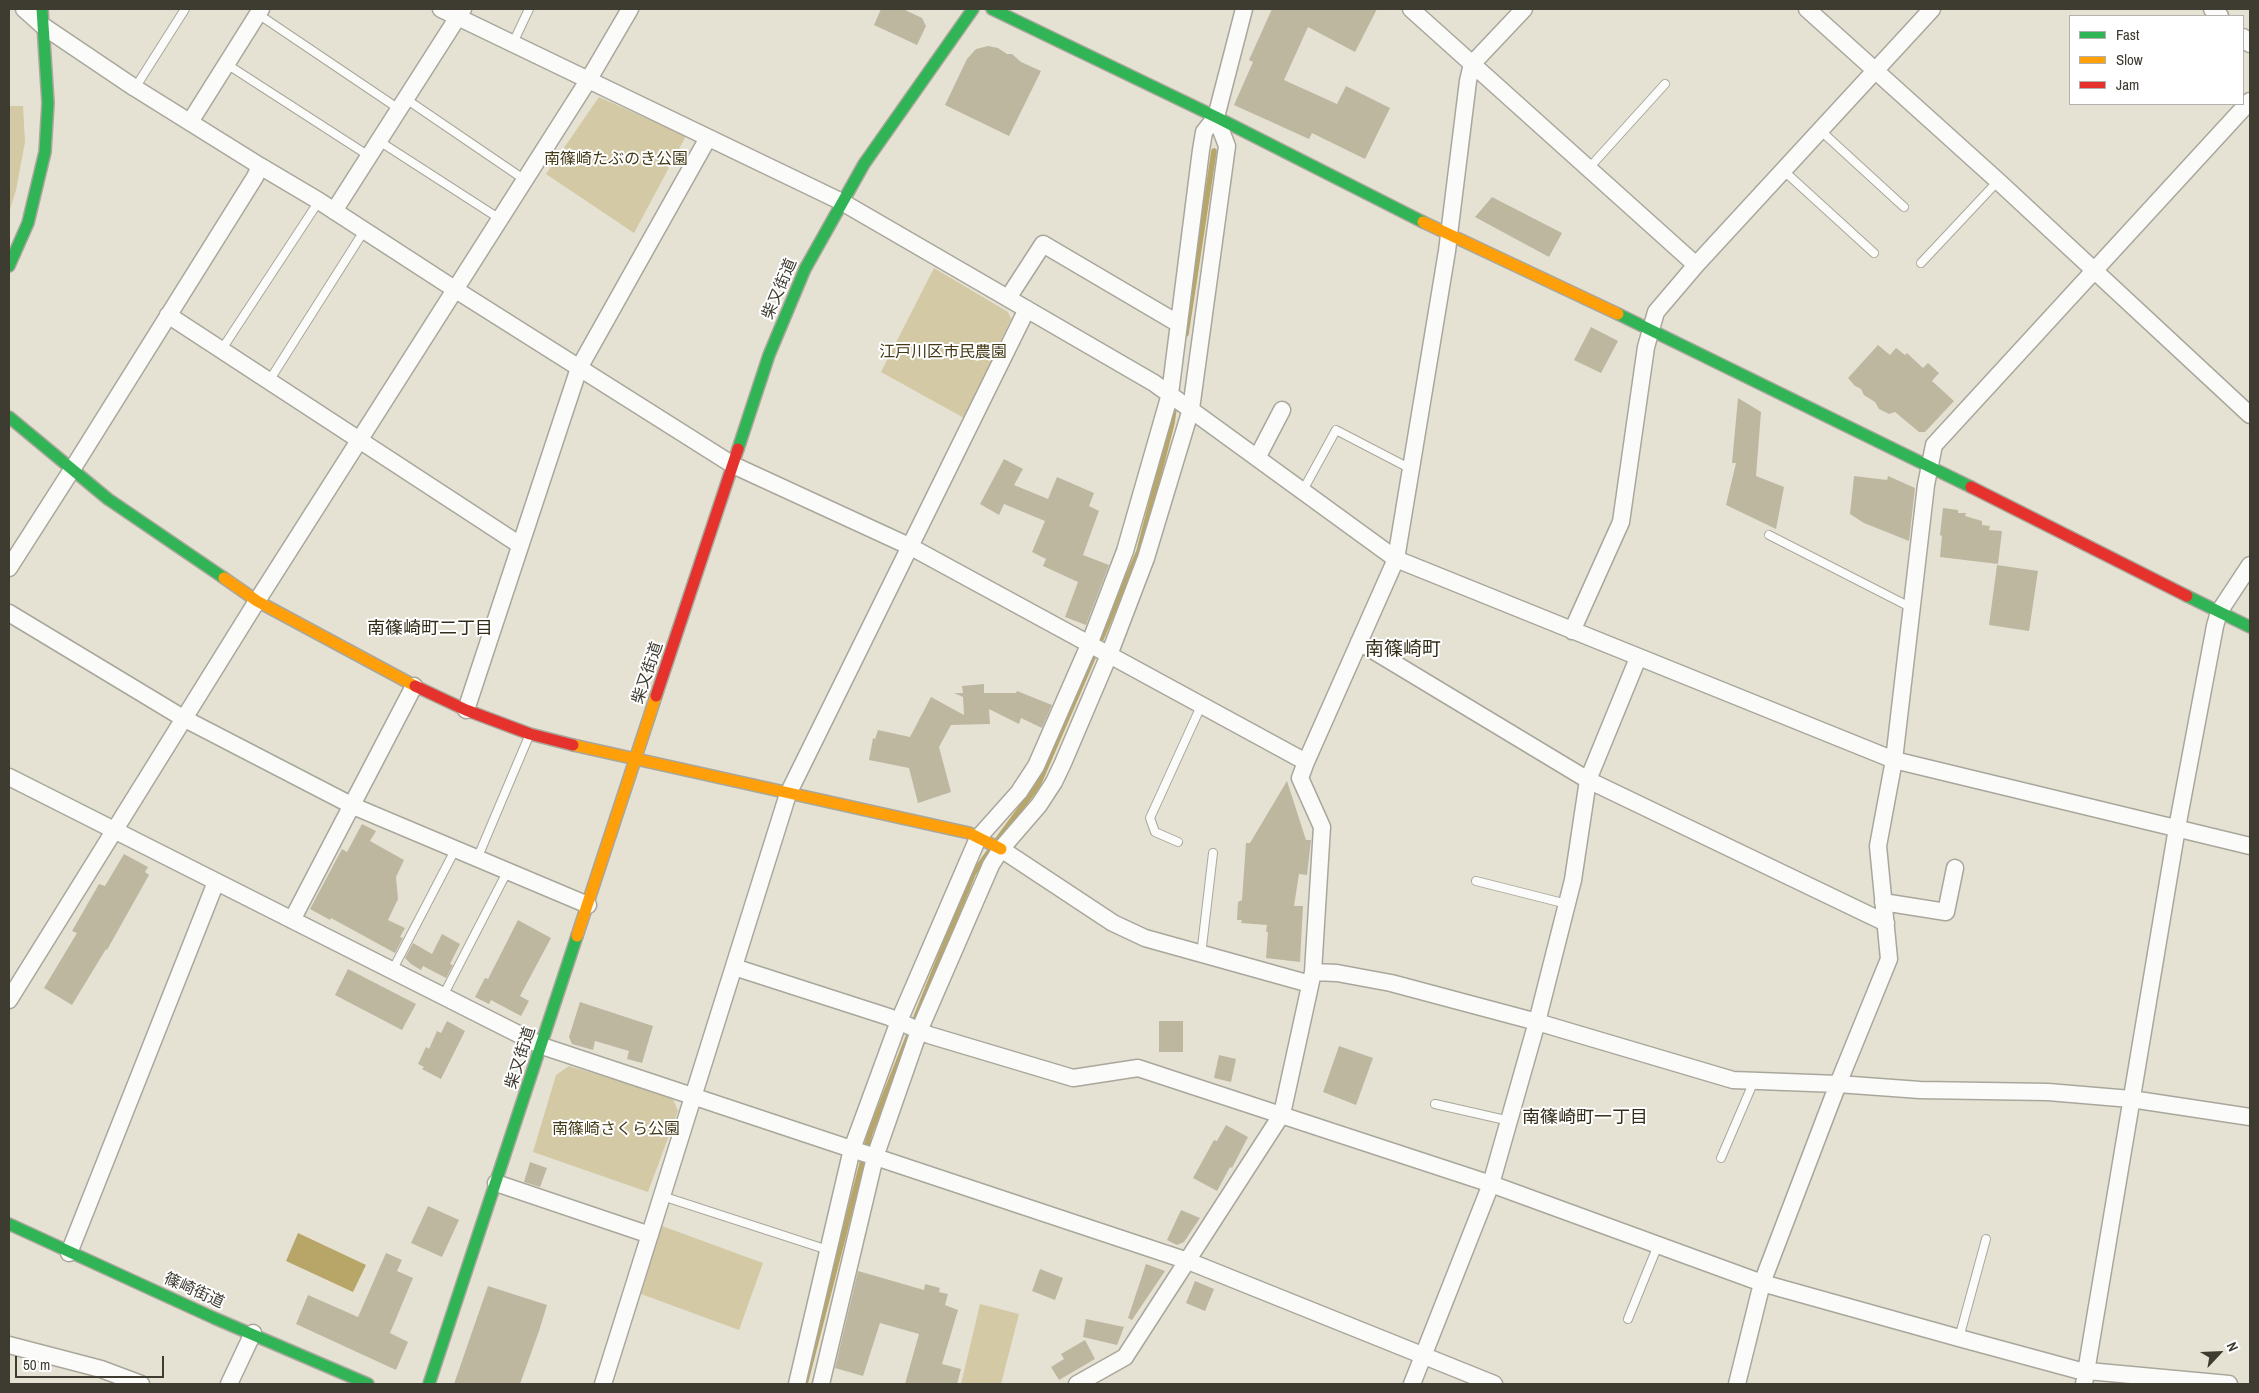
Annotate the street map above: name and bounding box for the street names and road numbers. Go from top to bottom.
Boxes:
street label: 柴又街道 [759,256,801,322]
street label: 柴又街道 [629,640,667,706]
street label: 柴又街道 [502,1025,540,1091]
street label: 篠崎街道 [161,1269,227,1313]

